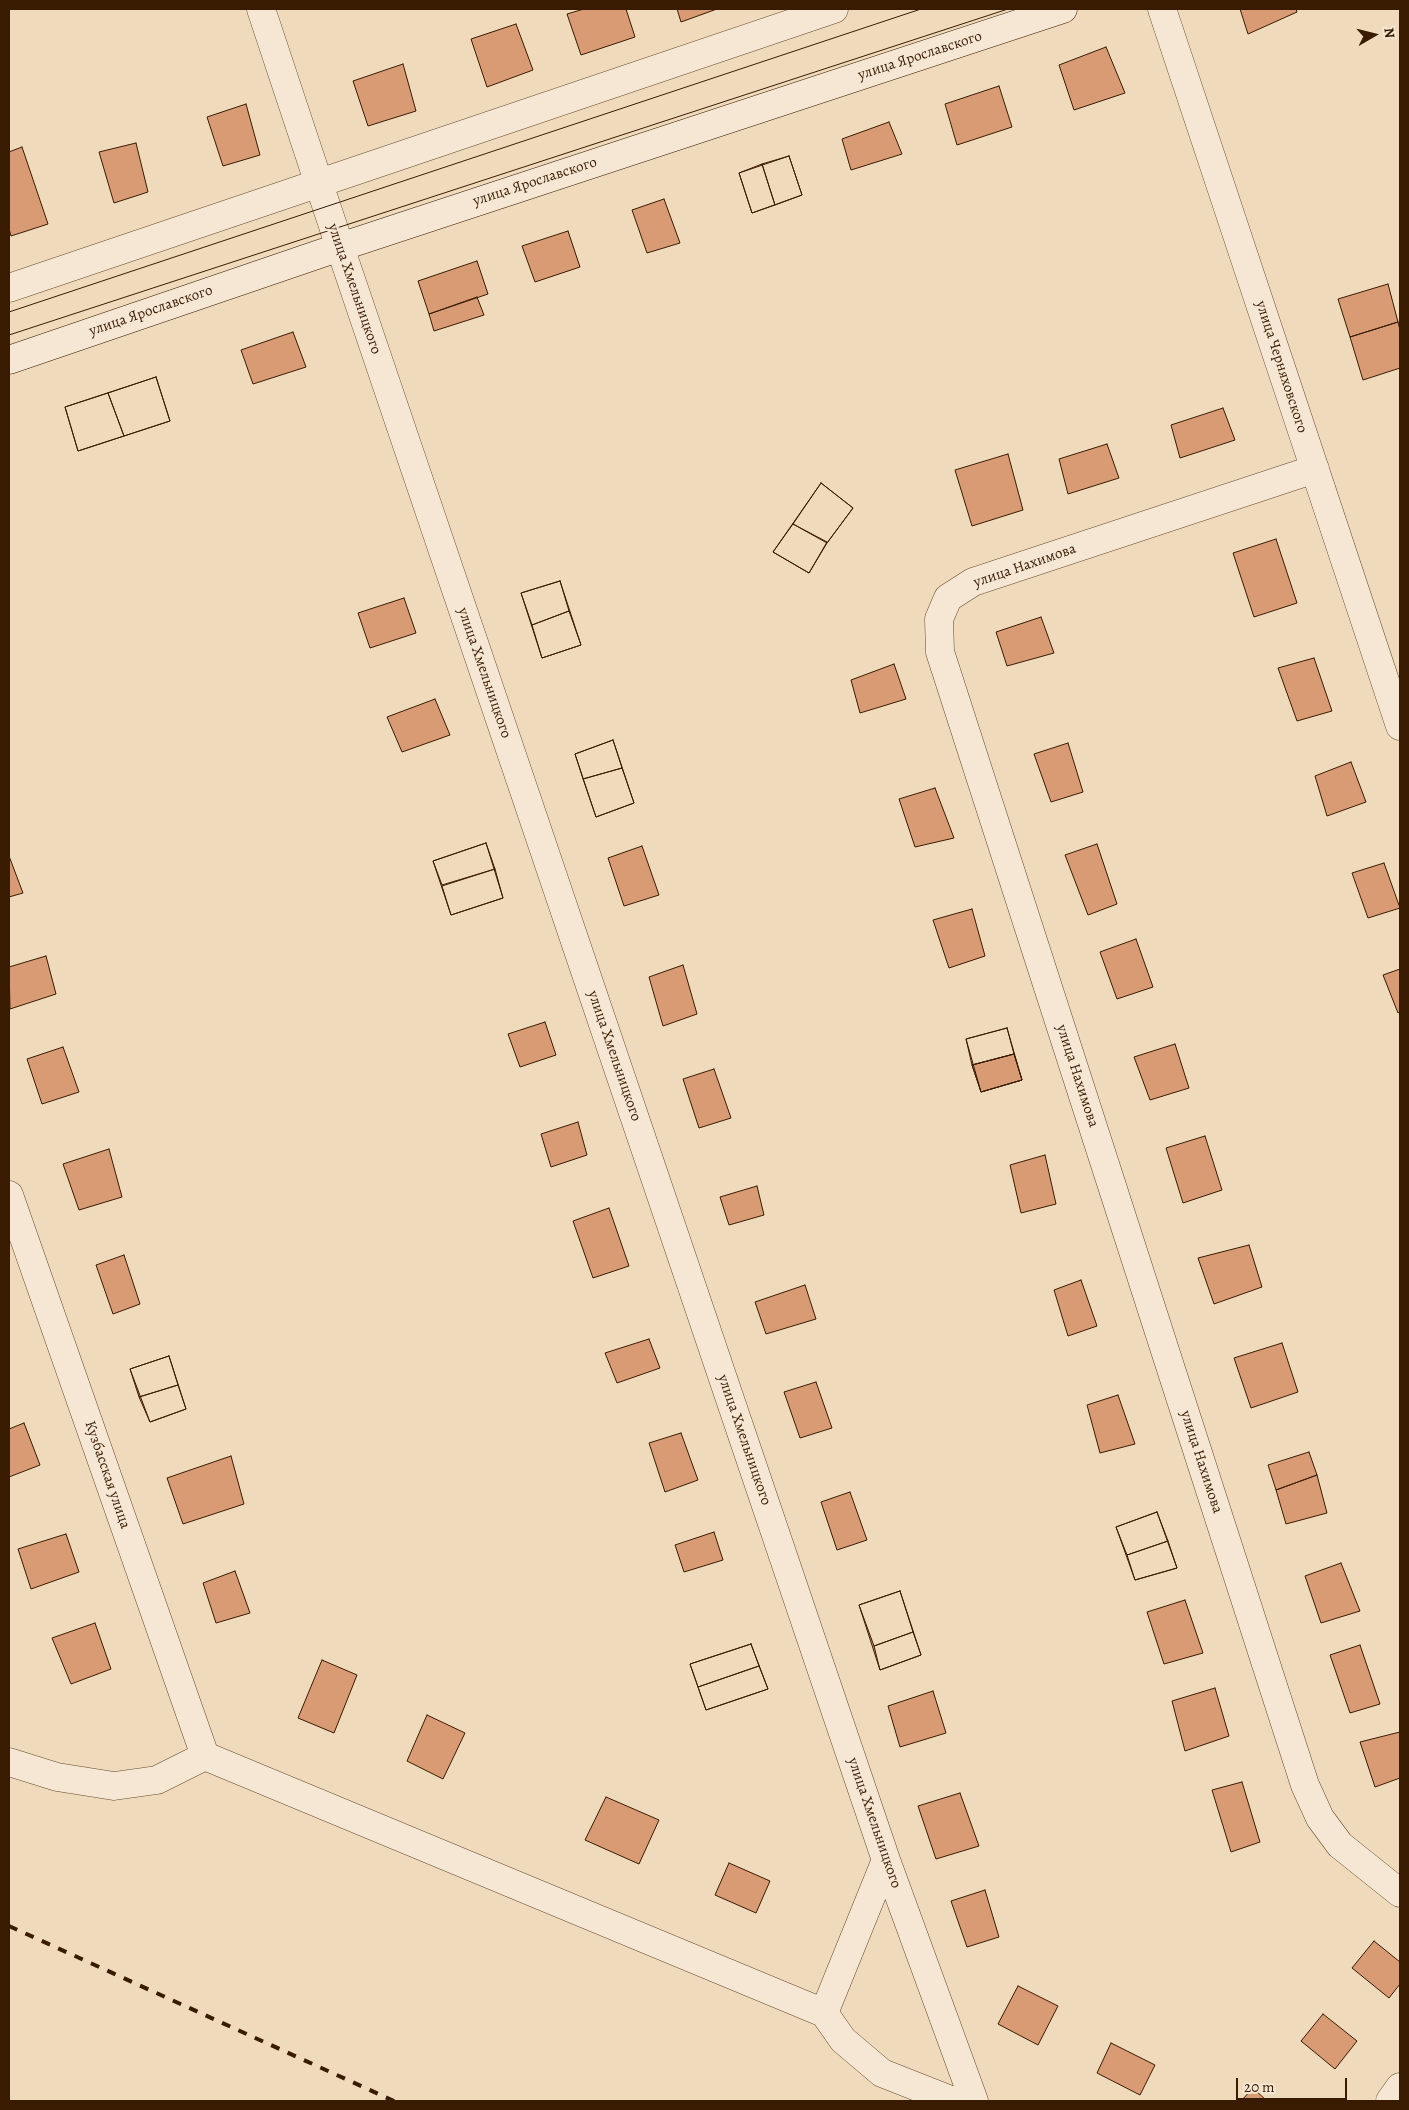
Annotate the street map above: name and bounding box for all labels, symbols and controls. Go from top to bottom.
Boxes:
north arrow [1349,10,1399,60]
text: N [1379,26,1399,39]
street label: улица Ярославского [856,27,984,85]
street label: улица Ярославского [471,153,599,211]
street label: улица Хмельницкого [323,221,385,357]
street label: улица Ярославского [87,281,215,341]
street label: улица Черняховского [1251,299,1311,435]
street label: улица Нахимова [971,540,1079,592]
street label: улица Хмельницкого [453,605,515,741]
street label: улица Хмельницкого [583,988,645,1124]
street label: улица Нахимова [1052,1022,1102,1130]
street label: улица Хмельницкого [713,1372,775,1508]
street label: улица Нахимова [1176,1408,1226,1516]
street label: Кузбасская улица [80,1419,134,1531]
street label: улица Хмельницкого [843,1755,905,1891]
scale bar [1239,2068,1350,2100]
text: 20 m [1244,2077,1275,2097]

